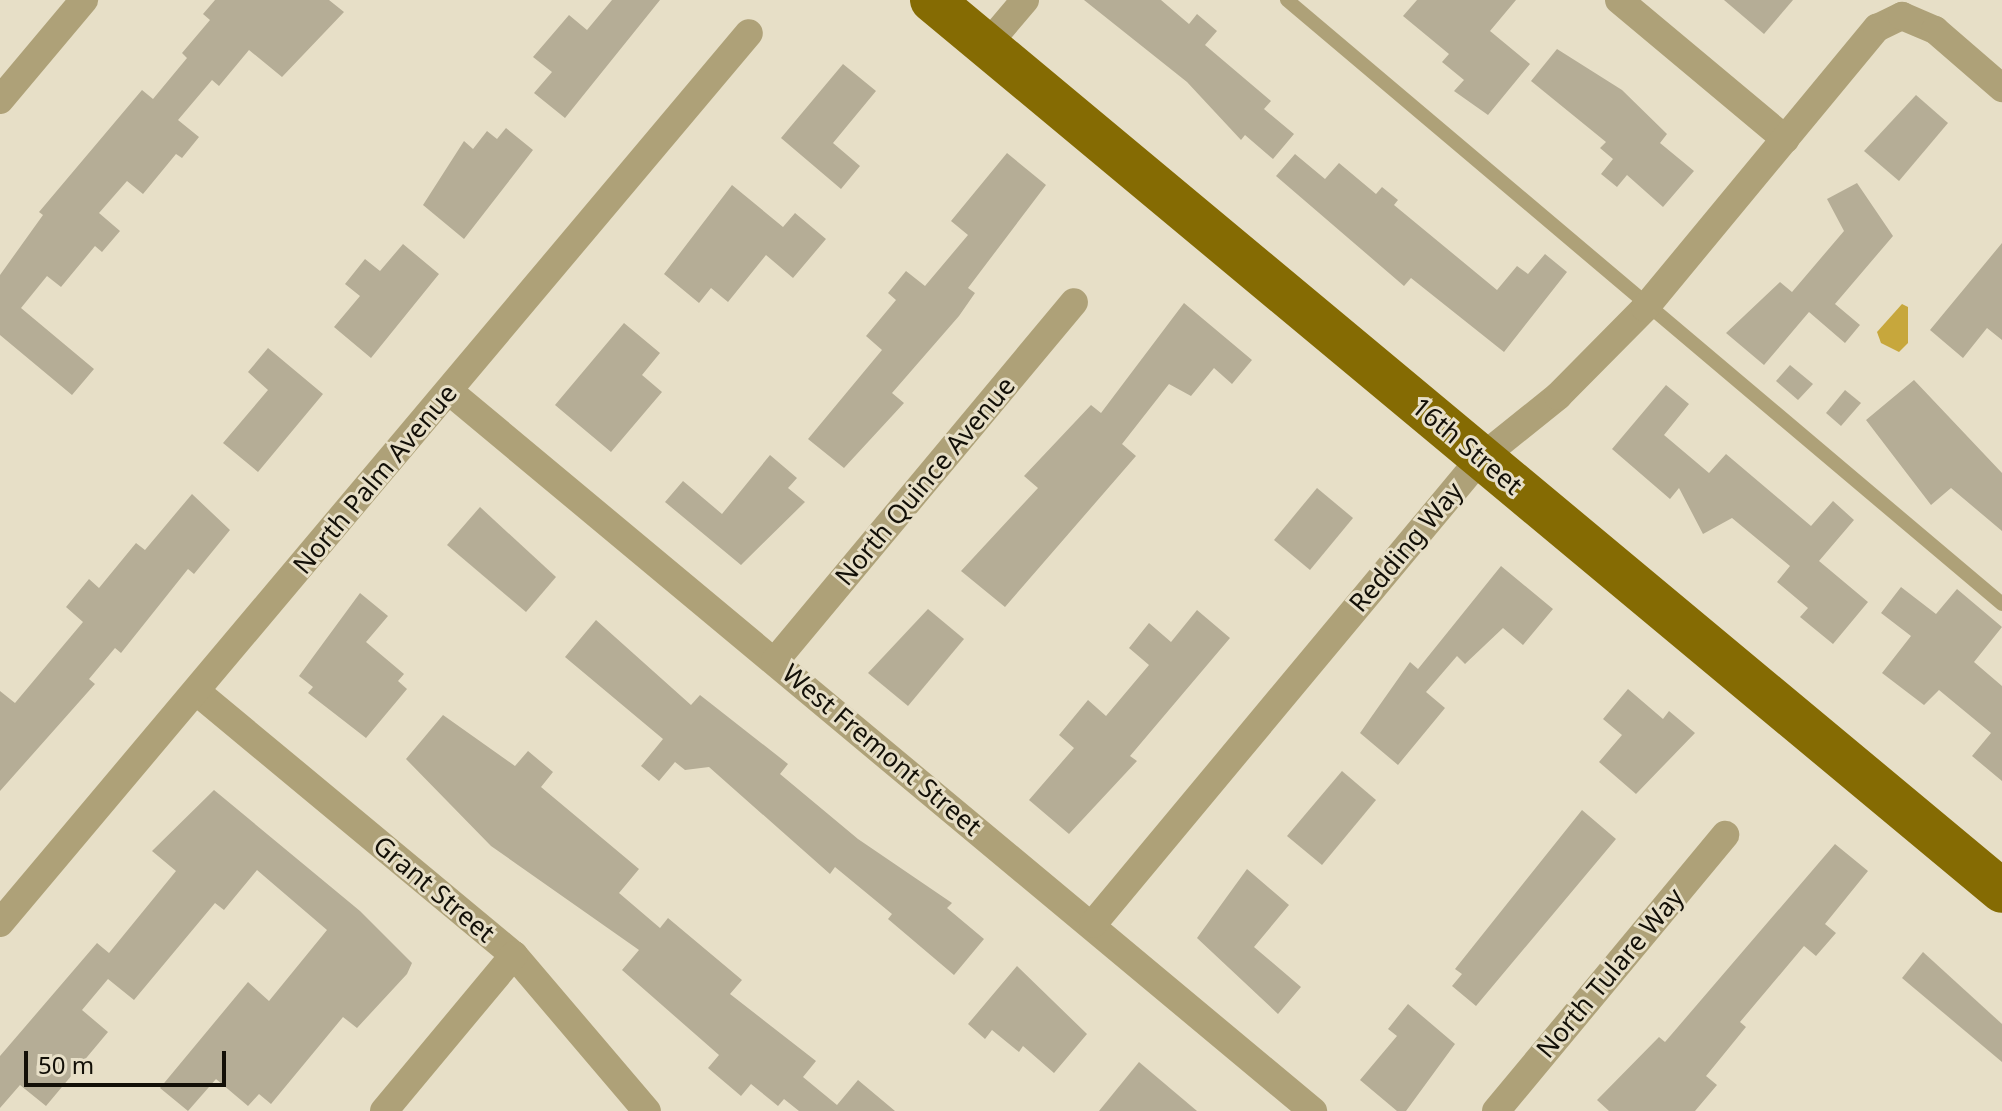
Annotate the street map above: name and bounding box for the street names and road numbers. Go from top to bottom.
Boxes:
street label: North Quince Avenue [829,370,1021,592]
street label: North Palm Avenue [287,378,463,580]
street label: 16th Street [1405,391,1529,501]
street label: Redding Way [1343,476,1469,618]
street label: West Fremont Street [776,658,988,842]
street label: Grant Street [367,829,501,949]
street label: North Tulare Way [1530,882,1690,1064]

